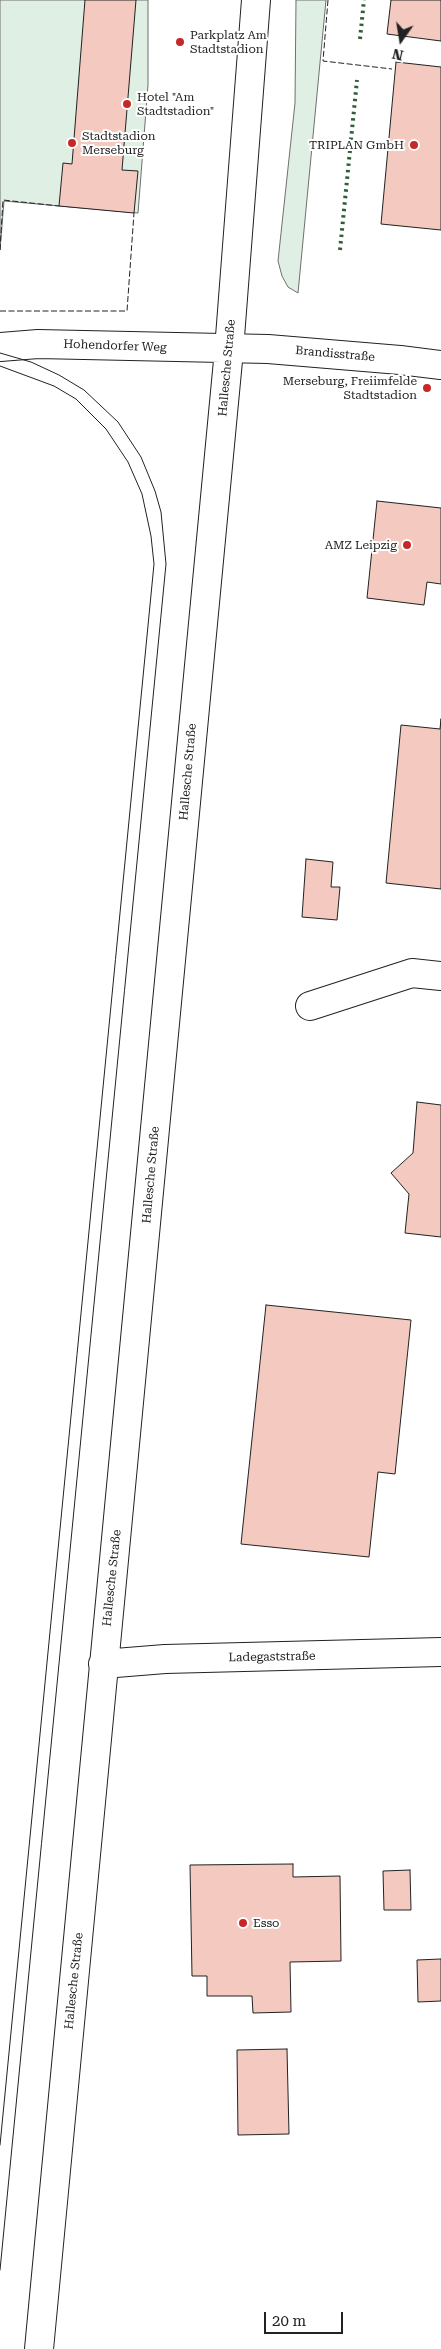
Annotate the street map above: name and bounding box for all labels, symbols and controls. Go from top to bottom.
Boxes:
north arrow [376,15,426,65]
place label: Parkplatz Am Stadtstadion [190,28,267,56]
marker: Parkplatz Am Stadtstadion [174,36,186,48]
text: N [391,46,405,64]
place label: Hotel "Am Stadtstadion" [137,90,214,118]
marker: Hotel "Am Stadtstadion" [121,98,133,110]
place label: Stadtstadion Merseburg [82,129,156,157]
marker: Stadtstadion Merseburg [66,137,78,149]
place label: TRIPLAN GmbH [309,138,404,152]
marker: TRIPLAN GmbH [408,139,420,151]
street label: Hallesche Straße [216,319,238,417]
street label: Hohendorfer Weg [63,337,167,355]
street label: Brandisstraße [295,343,375,365]
place label: Merseburg, Freiimfelde Stadtstadion [283,374,417,402]
marker: Merseburg, Freiimfelde Stadtstadion [421,382,433,394]
place label: AMZ Leipzig [325,538,397,552]
marker: AMZ Leipzig [401,539,413,551]
street label: Hallesche Straße [177,723,199,821]
street label: Hallesche Straße [140,1126,162,1224]
street label: Hallesche Straße [100,1529,124,1627]
street label: Ladegaststraße [228,1649,316,1665]
place label: Esso [253,1916,279,1930]
marker: Esso [237,1917,249,1929]
street label: Hallesche Straße [62,1932,86,2030]
scale bar [266,2302,345,2334]
text: 20 m [272,2312,306,2330]

